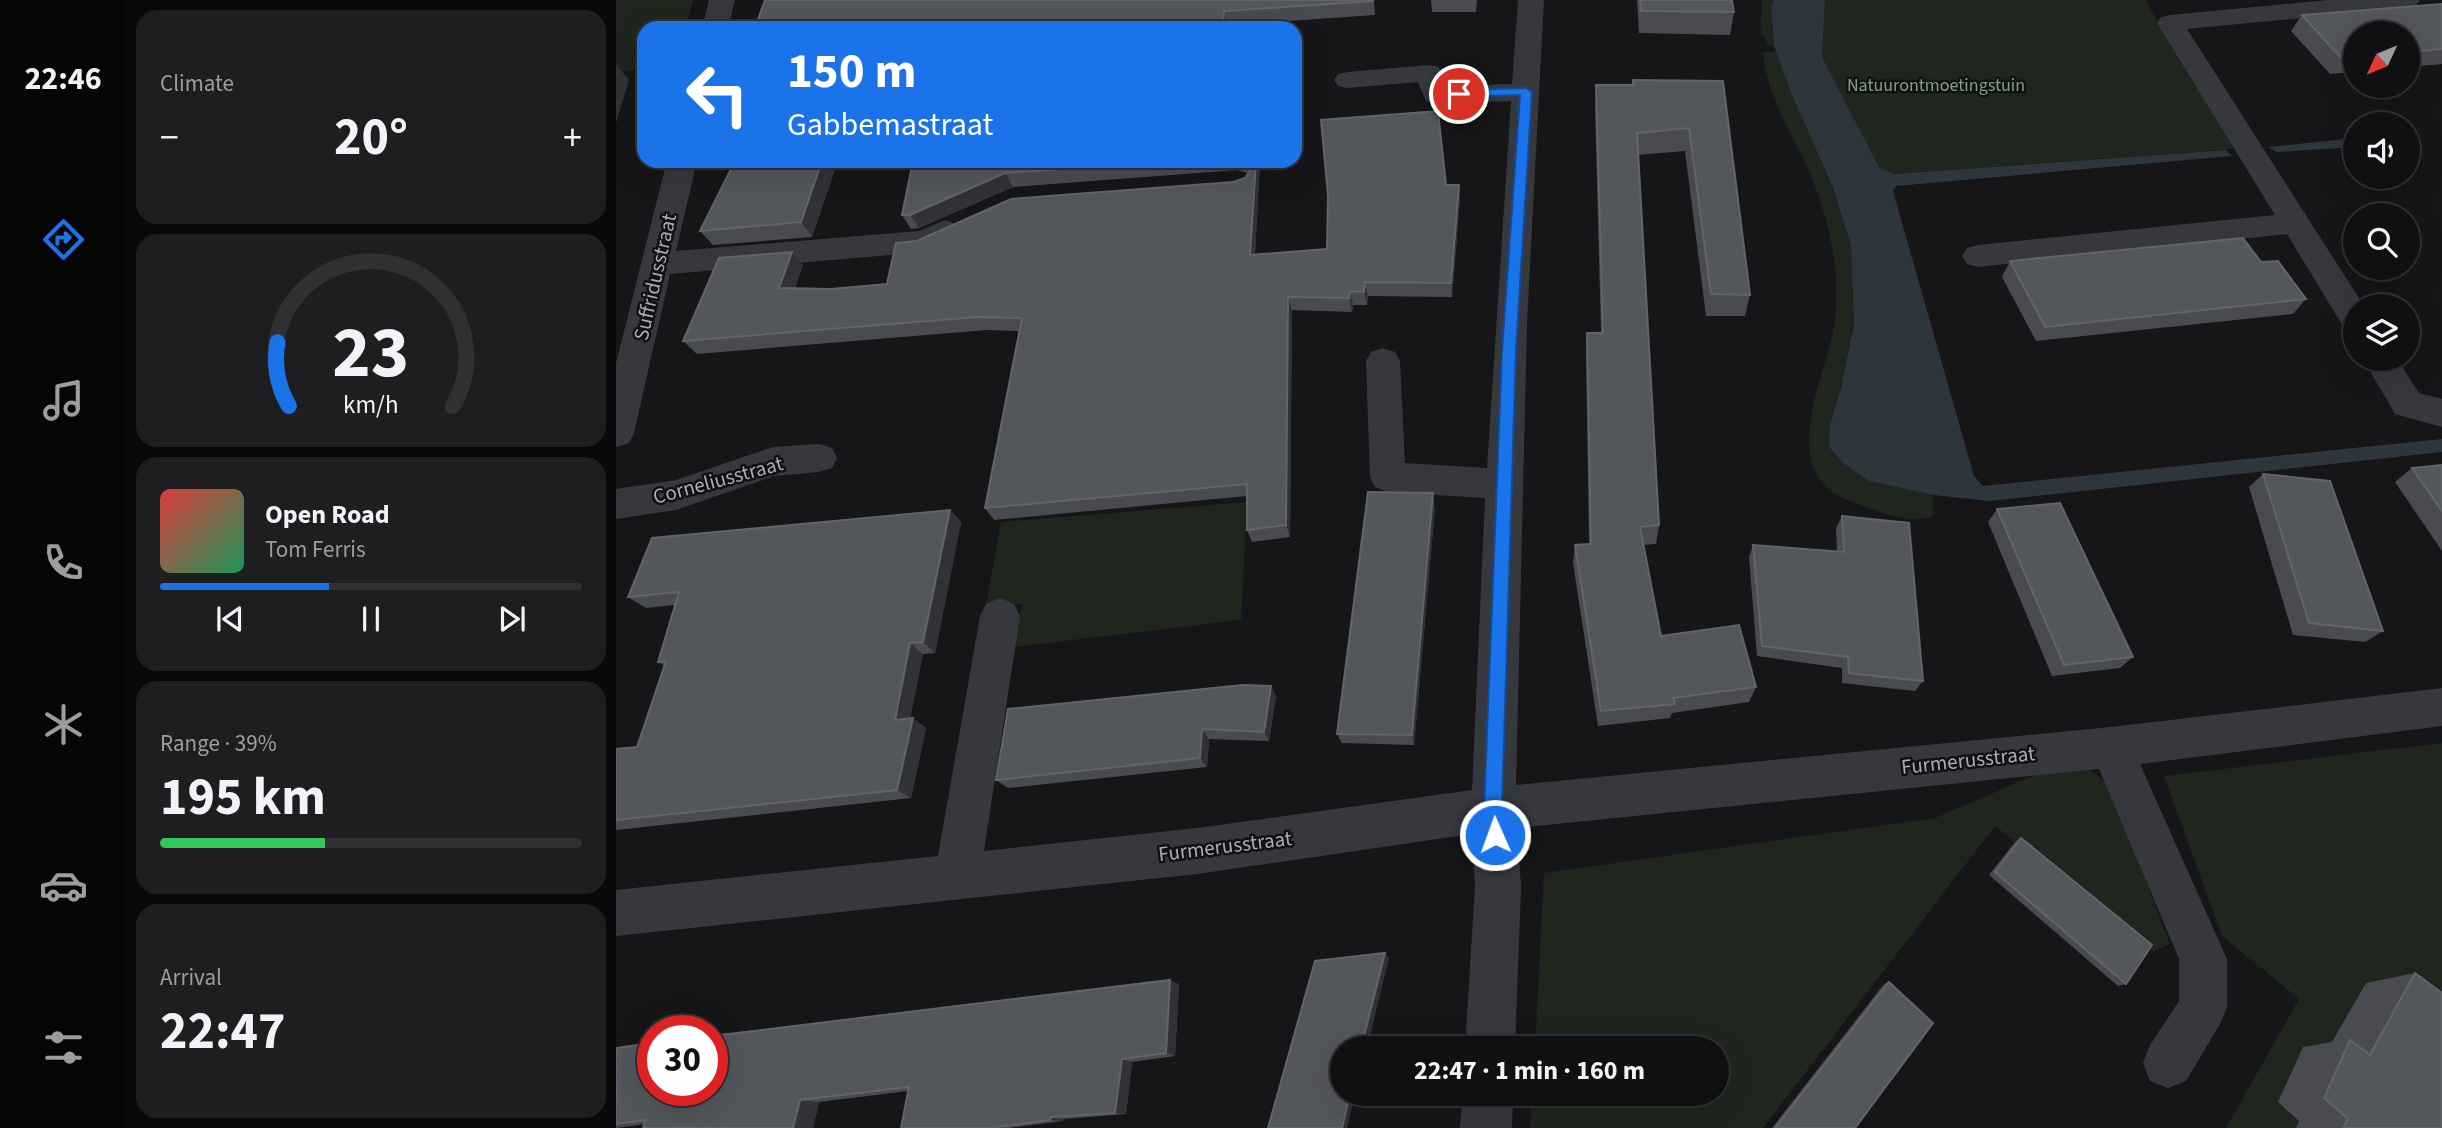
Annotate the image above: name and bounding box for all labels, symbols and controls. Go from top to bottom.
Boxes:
north arrow [2343,21,2420,98]
map controls [2343,21,2420,371]
text: 150 m [787,37,916,107]
icon: left [672,49,763,140]
text: 22:46 [24,56,102,102]
pin [1429,64,1489,124]
text: Climate [160,67,234,100]
park label: Natuurontmoetingstuin [1847,73,2025,98]
icon: arrive [1440,75,1478,113]
text: 20° [334,101,408,175]
text: Gabbemastraat [787,102,993,148]
text: − [160,111,179,165]
text: + [563,111,582,165]
button: sound [2343,112,2420,189]
button: search [2343,203,2420,280]
street label: Suffridusstraat [626,211,684,343]
icon: directions [39,215,88,264]
button: layers [2343,294,2420,371]
text: 23 [333,302,409,406]
icon: music [39,376,88,425]
text: km/h [343,387,399,423]
street label: Corneliusstraat [650,448,786,512]
text: Open Road [265,496,390,533]
text: Tom Ferris [265,533,366,566]
icon: phone [39,538,88,587]
icon: previous [211,600,249,638]
icon: pause [352,600,390,638]
icon: next [493,600,531,638]
icon: climate [39,700,88,749]
text: Range · 39% [160,727,277,760]
street label: Furmerusstraat [1900,738,2036,782]
text: 195 km [160,761,326,835]
position arrow [1458,798,1532,872]
street label: Furmerusstraat [1157,823,1293,869]
icon: car [39,861,88,910]
text: Arrival [160,961,222,994]
text: 22:47 [160,995,285,1069]
speed limit sign: 30 [637,1015,728,1106]
icon: filters [39,1023,88,1072]
text: 22:47 · 1 min · 160 m [1414,1052,1645,1089]

